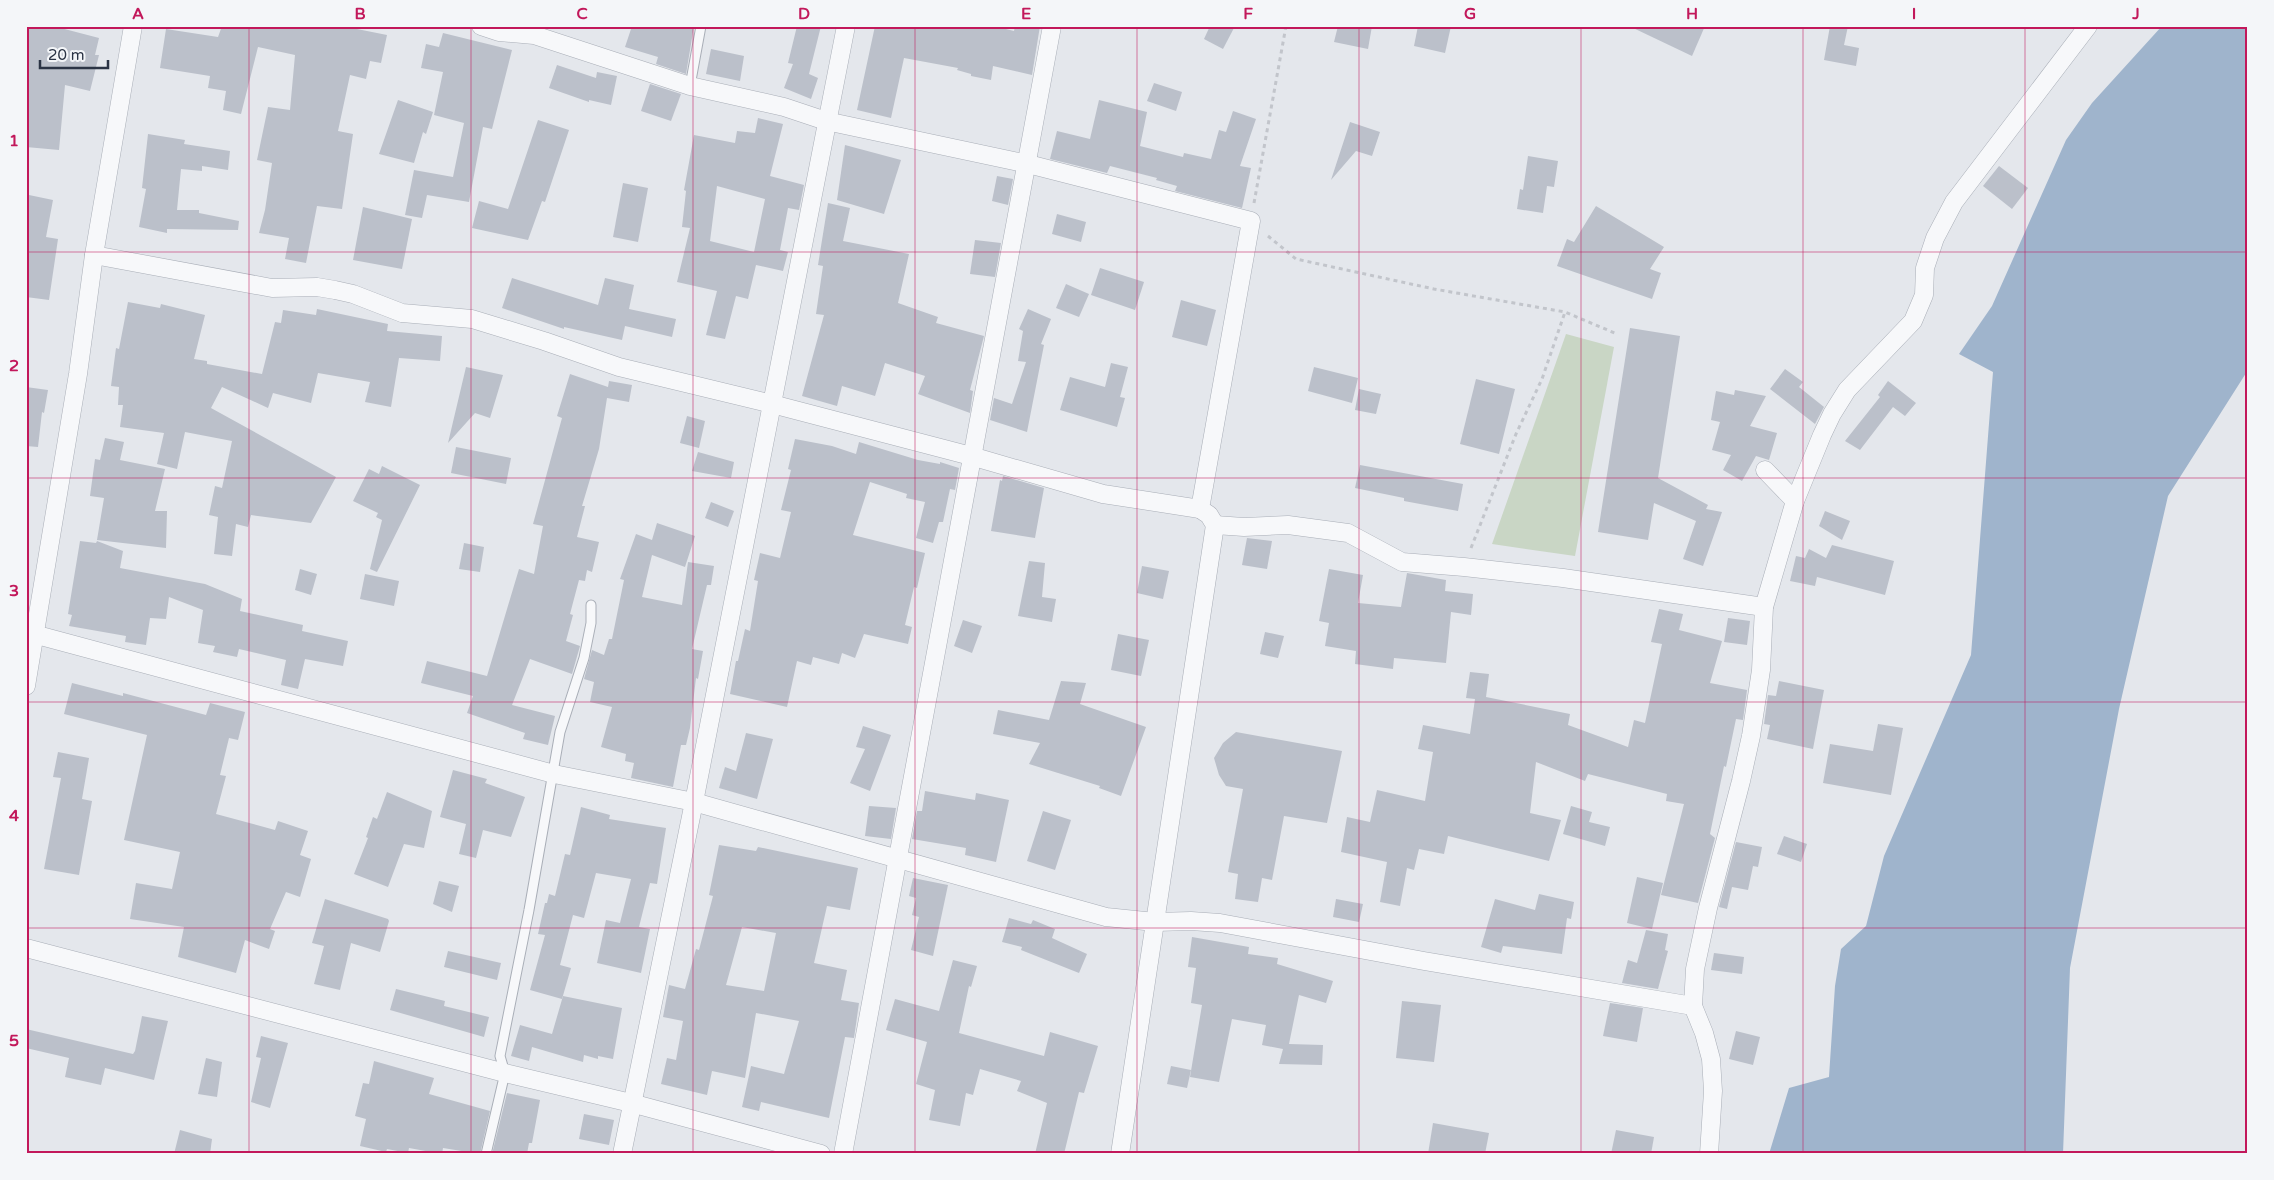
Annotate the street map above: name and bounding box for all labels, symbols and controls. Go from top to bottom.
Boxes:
text: A [132,4,144,24]
text: B [354,4,366,24]
text: C [576,4,588,24]
text: D [798,4,810,24]
text: E [1021,4,1031,24]
text: F [1243,4,1253,24]
text: G [1464,4,1476,24]
text: H [1686,4,1698,24]
text: I [1912,4,1916,24]
text: J [2131,4,2140,24]
scale bar [40,38,108,70]
text: 20 m [48,46,85,64]
text: 1 [9,131,19,151]
text: 2 [9,356,19,376]
text: 3 [9,581,19,601]
text: 4 [9,806,19,826]
text: 5 [9,1031,19,1051]

